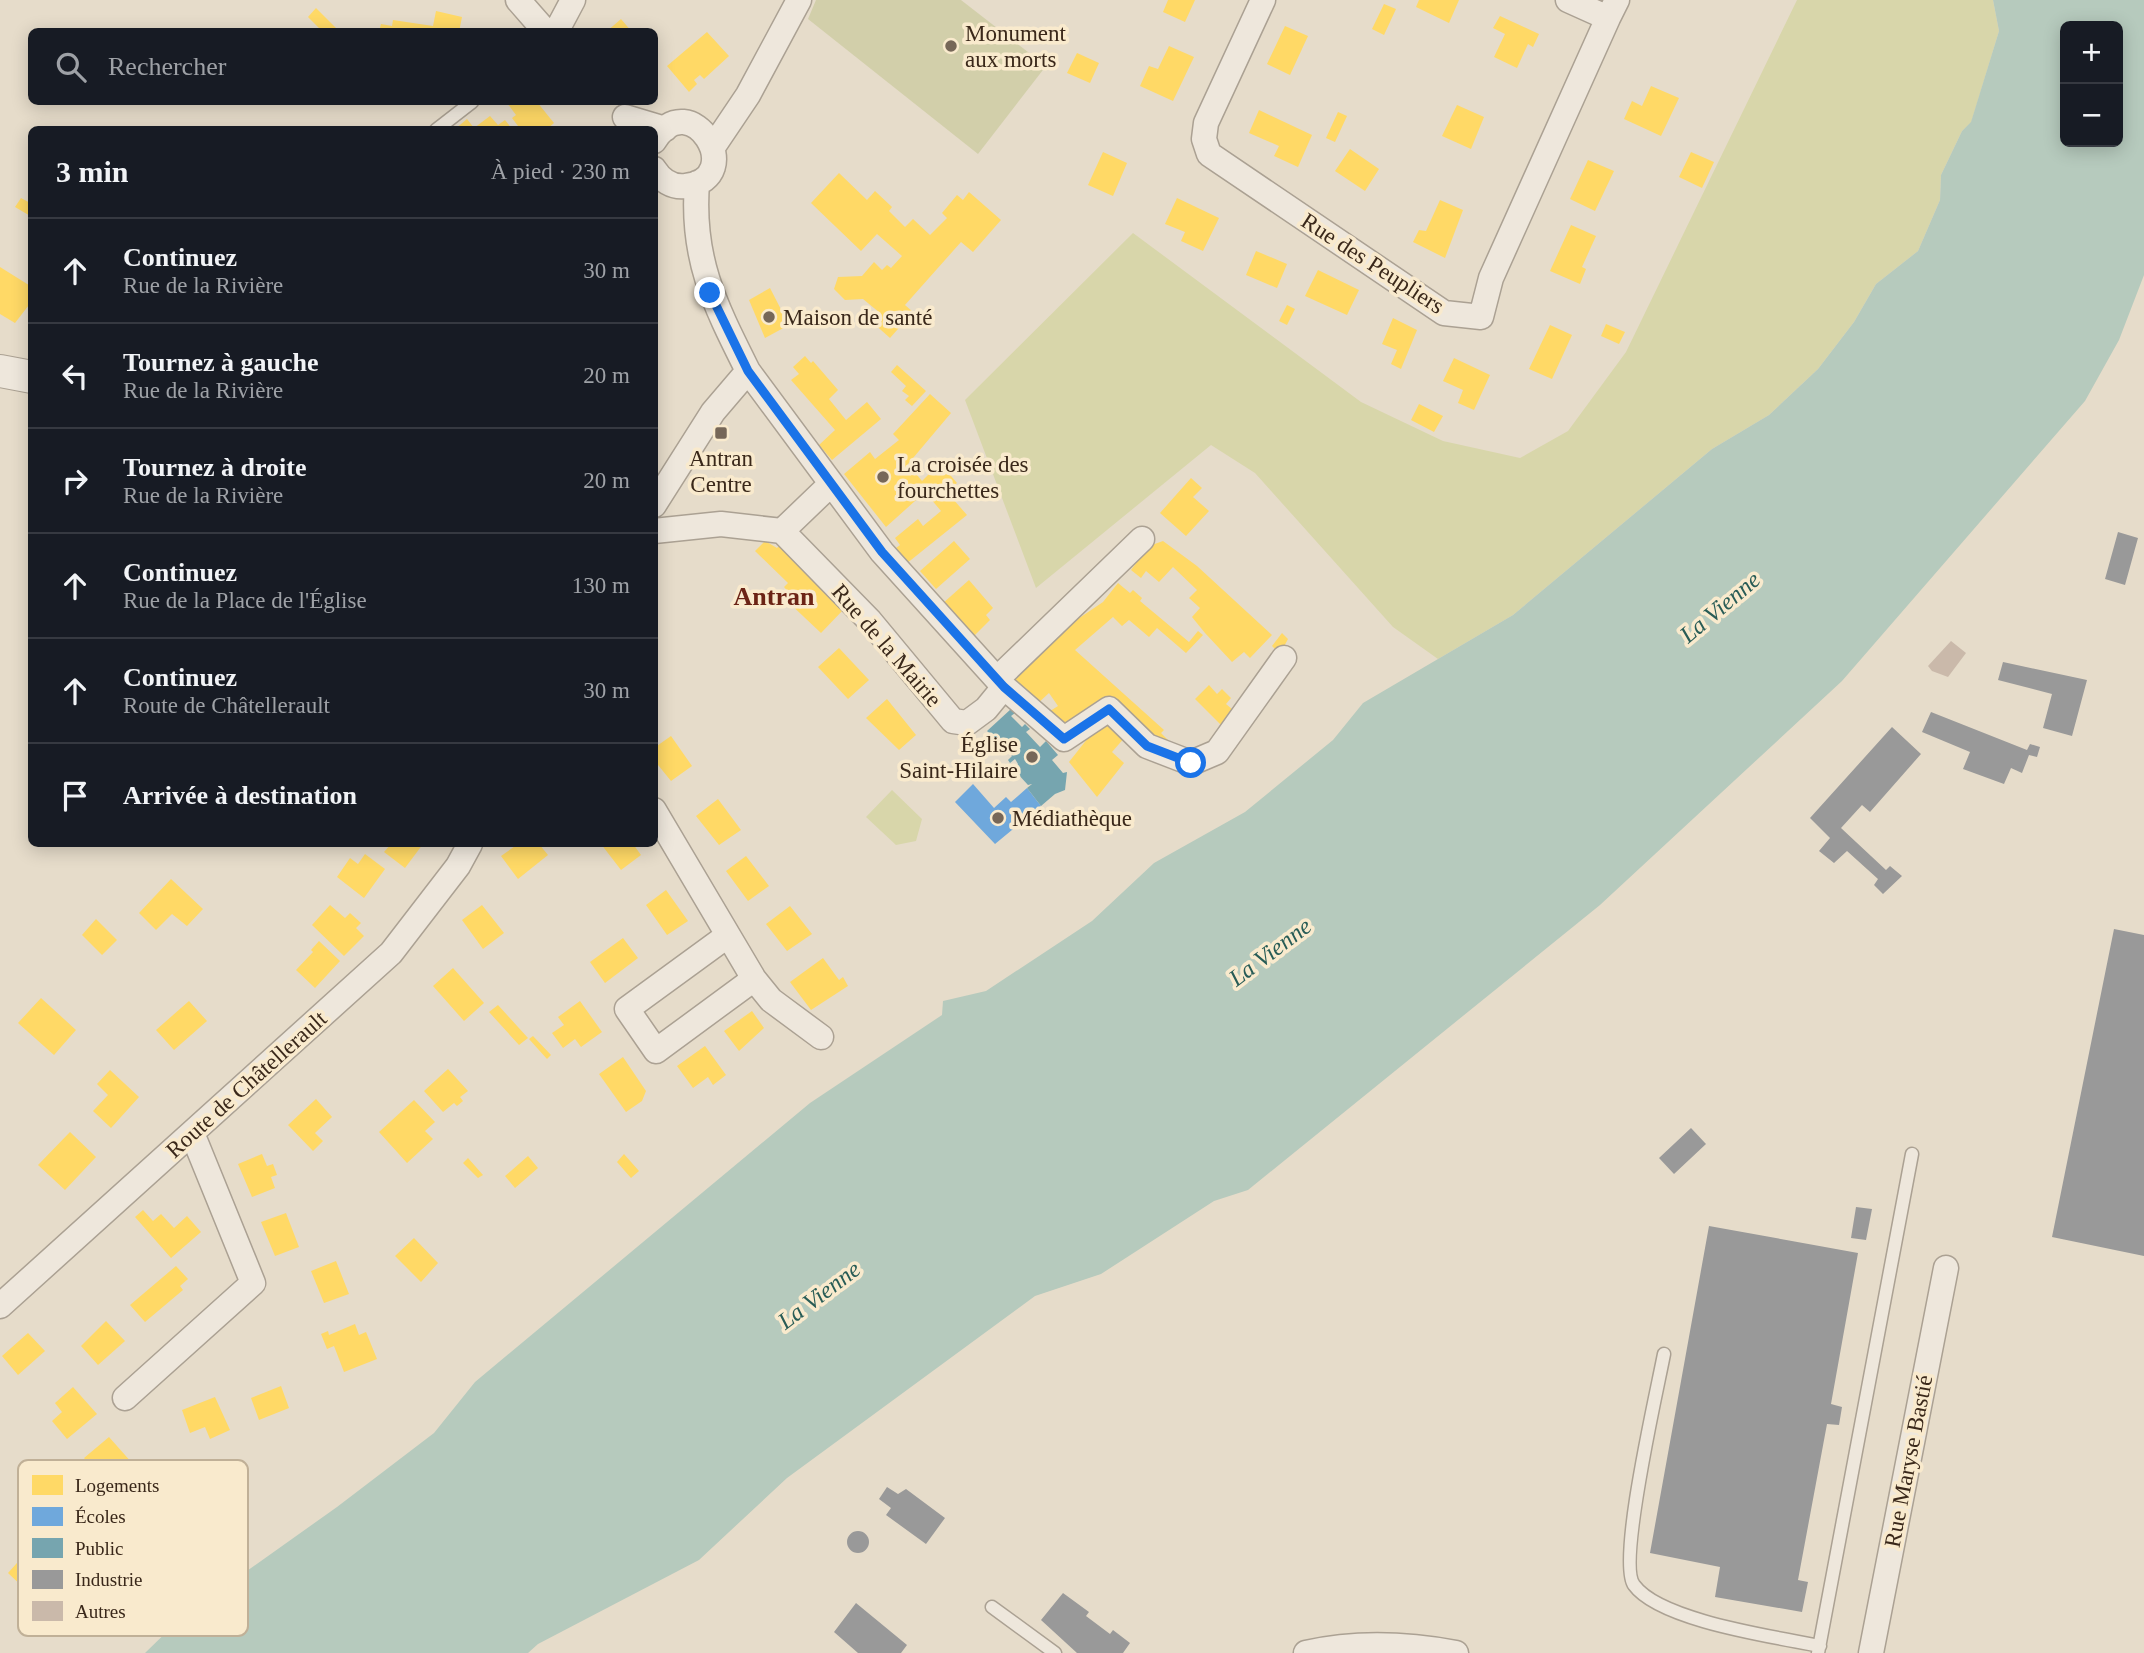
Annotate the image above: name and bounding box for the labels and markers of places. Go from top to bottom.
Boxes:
place label: Monument aux morts [965,21,1067,72]
marker: Monument aux morts [943,38,959,54]
place label: Maison de santé [783,305,932,330]
marker: Maison de santé [761,309,777,325]
marker: Antran Centre [713,425,729,441]
place label: Antran Centre [689,446,753,497]
place label: La croisée des fourchettes [897,452,1029,503]
marker: La croisée des fourchettes [875,469,891,485]
place label: Église Saint-Hilaire [899,732,1018,783]
marker: Église Saint-Hilaire [1024,749,1040,765]
place label: Médiathèque [1012,806,1132,831]
marker: Médiathèque [990,810,1006,826]

